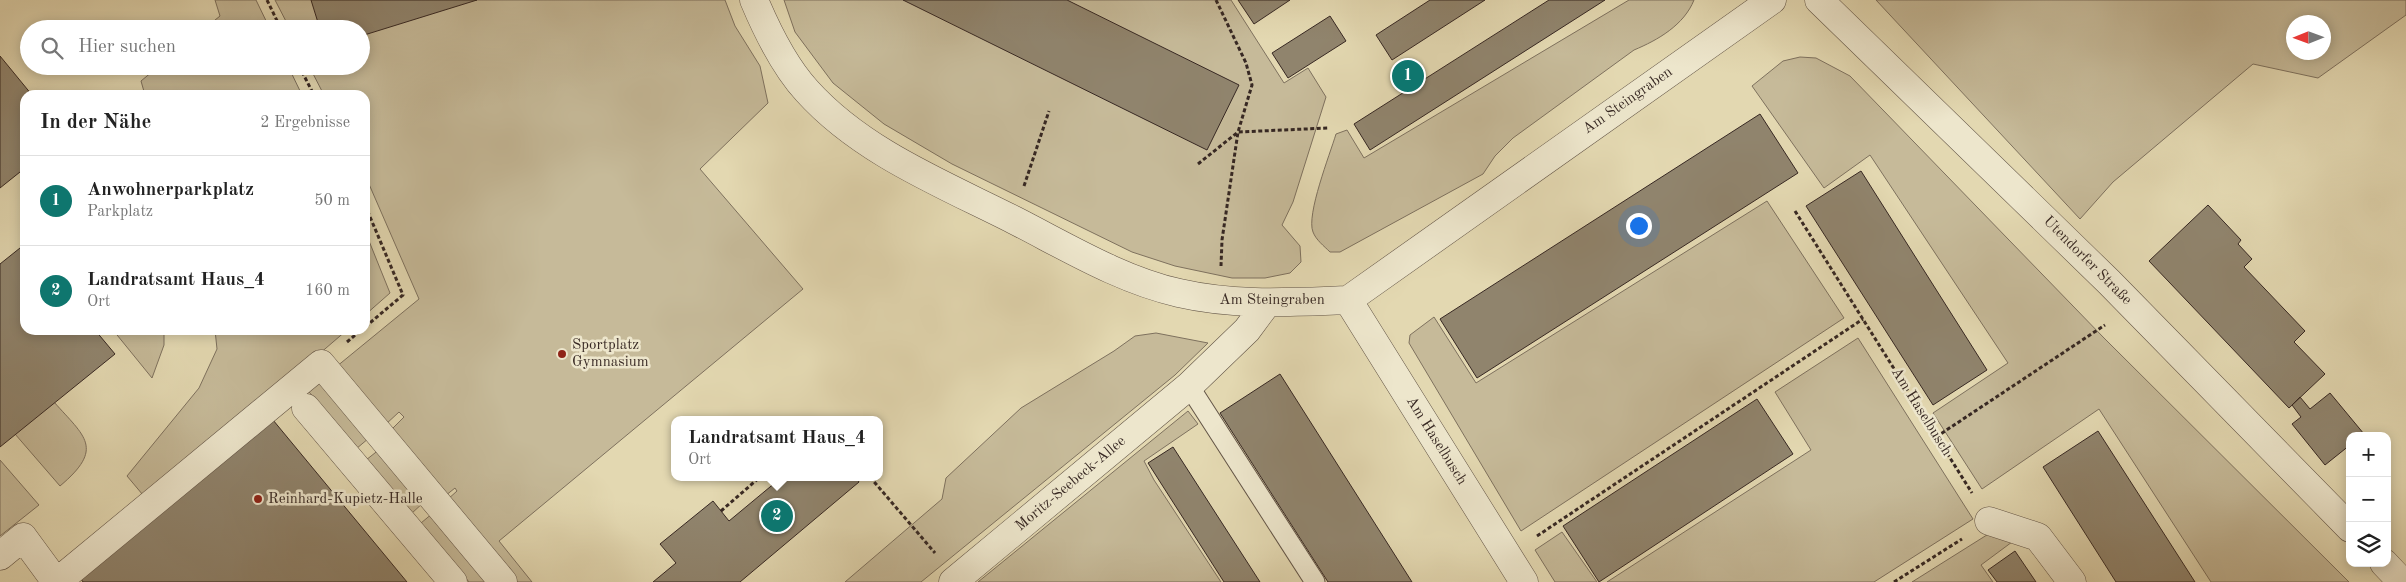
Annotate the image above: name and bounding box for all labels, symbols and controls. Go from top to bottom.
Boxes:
north arrow [2286,15,2331,60]
search box [20,20,370,75]
icon: search [38,34,66,62]
text: Hier suchen [78,38,176,57]
pin: 1 [1392,57,1424,95]
street label: Am Steingraben [1580,65,1676,137]
text: In der Nähe [40,112,151,133]
text: 2 Ergebnisse [260,115,350,131]
text: Anwohnerparkplatz [87,181,254,200]
text: 1 [51,193,61,209]
text: 50 m [314,193,350,209]
text: Parkplatz [87,204,153,220]
your location [1626,213,1652,239]
street label: Utendorfer Straße [2040,214,2134,308]
text: Landratsamt Haus_4 [87,271,265,290]
text: 2 [51,283,61,299]
text: 160 m [305,283,350,299]
street label: Am Steingraben [1219,293,1325,308]
text: Ort [87,294,110,310]
place label: Sportplatz Gymnasium [572,338,649,370]
marker: Sportplatz Gymnasium [556,348,568,360]
street label: Am Haselbusch [1888,365,1954,459]
street label: Am Haselbusch [1403,394,1469,488]
popup [671,416,883,481]
text: Landratsamt Haus_4 [688,429,866,448]
map controls [2346,432,2391,567]
button: + [2346,432,2391,477]
street label: Moritz-Seebeck-Allee [1013,434,1129,534]
text: Ort [688,452,711,468]
button: − [2346,477,2391,522]
place label: Reinhard-Kupietz-Halle [268,492,423,507]
marker: Reinhard-Kupietz-Halle [252,493,264,505]
pin: 2 [761,497,793,535]
button: layers [2346,522,2391,567]

